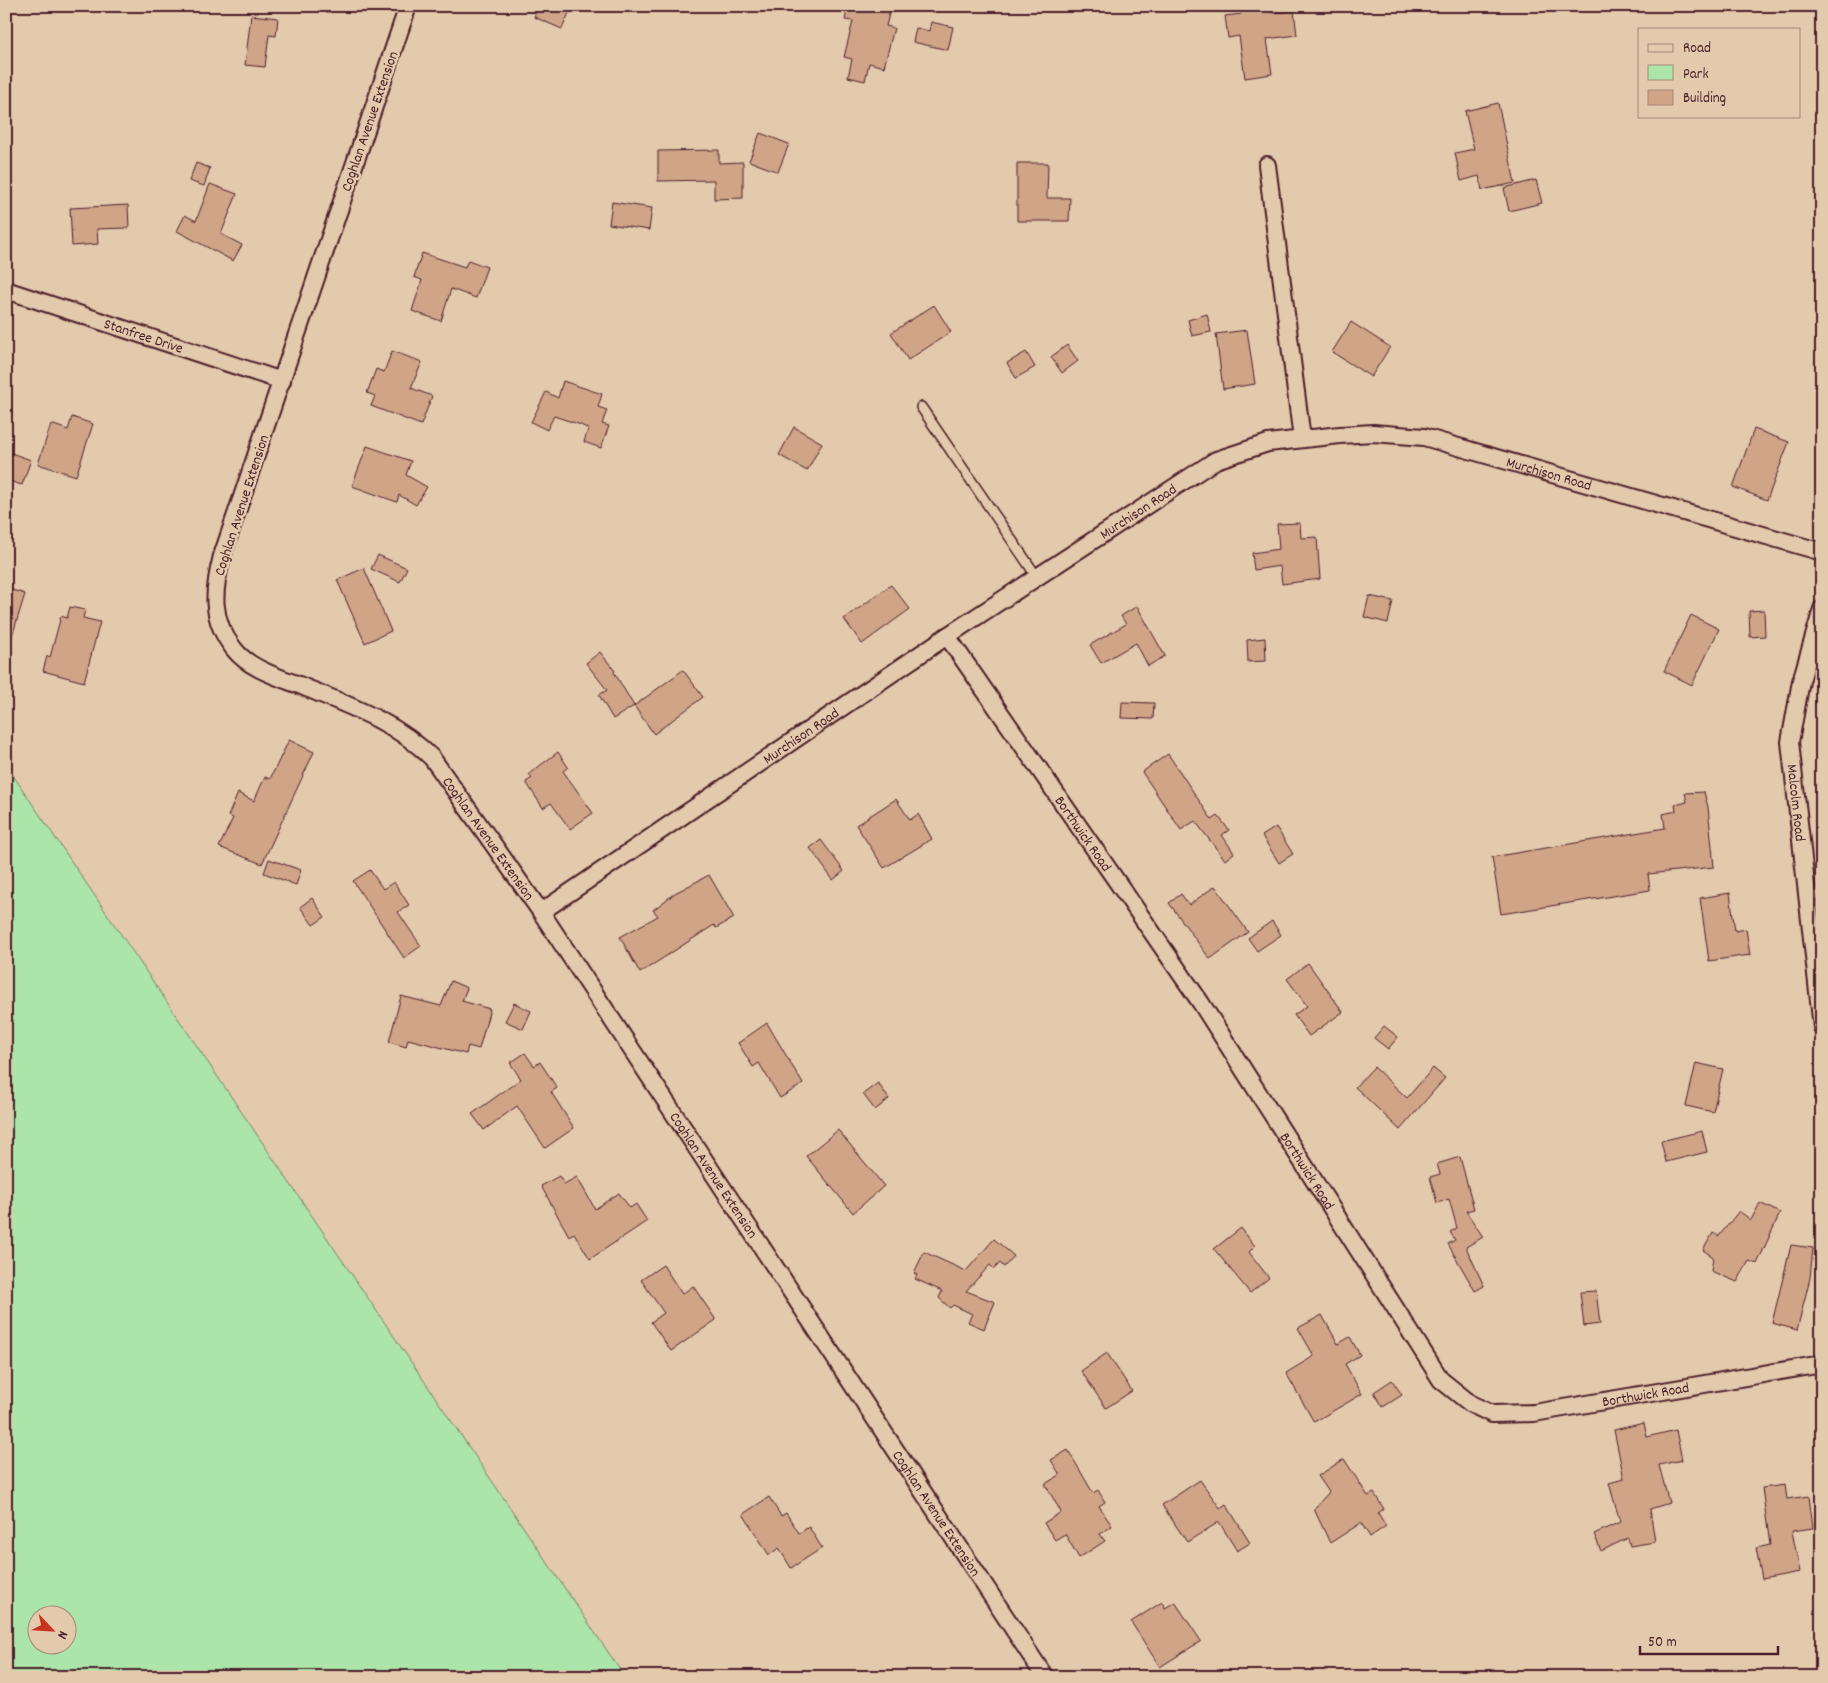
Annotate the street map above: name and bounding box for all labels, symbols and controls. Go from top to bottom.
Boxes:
legend [1638,28,1800,118]
text: Road [1683,38,1711,60]
street label: Coghlan Avenue Extension [337,48,405,195]
text: Park [1683,64,1709,86]
text: Building [1683,88,1726,110]
street label: Stanfree Drive [100,314,186,361]
street label: Coghlan Avenue Extension [210,432,276,579]
street label: Murchison Road [1503,452,1594,498]
street label: Murchison Road [1096,480,1182,546]
street label: Murchison Road [759,703,844,771]
street label: Malcolm Road [1780,763,1810,843]
street label: Coghlan Avenue Extension [436,773,539,906]
street label: Borthwick Road [1048,792,1116,877]
street label: Coghlan Avenue Extension [663,1108,762,1243]
street label: Borthwick Road [1273,1129,1339,1215]
street label: Borthwick Road [1601,1378,1691,1414]
street label: Coghlan Avenue Extension [886,1446,985,1582]
north arrow [28,1606,78,1656]
scale bar [1640,1623,1778,1655]
text: N [51,1627,72,1642]
text: 50 m [1648,1632,1677,1654]

